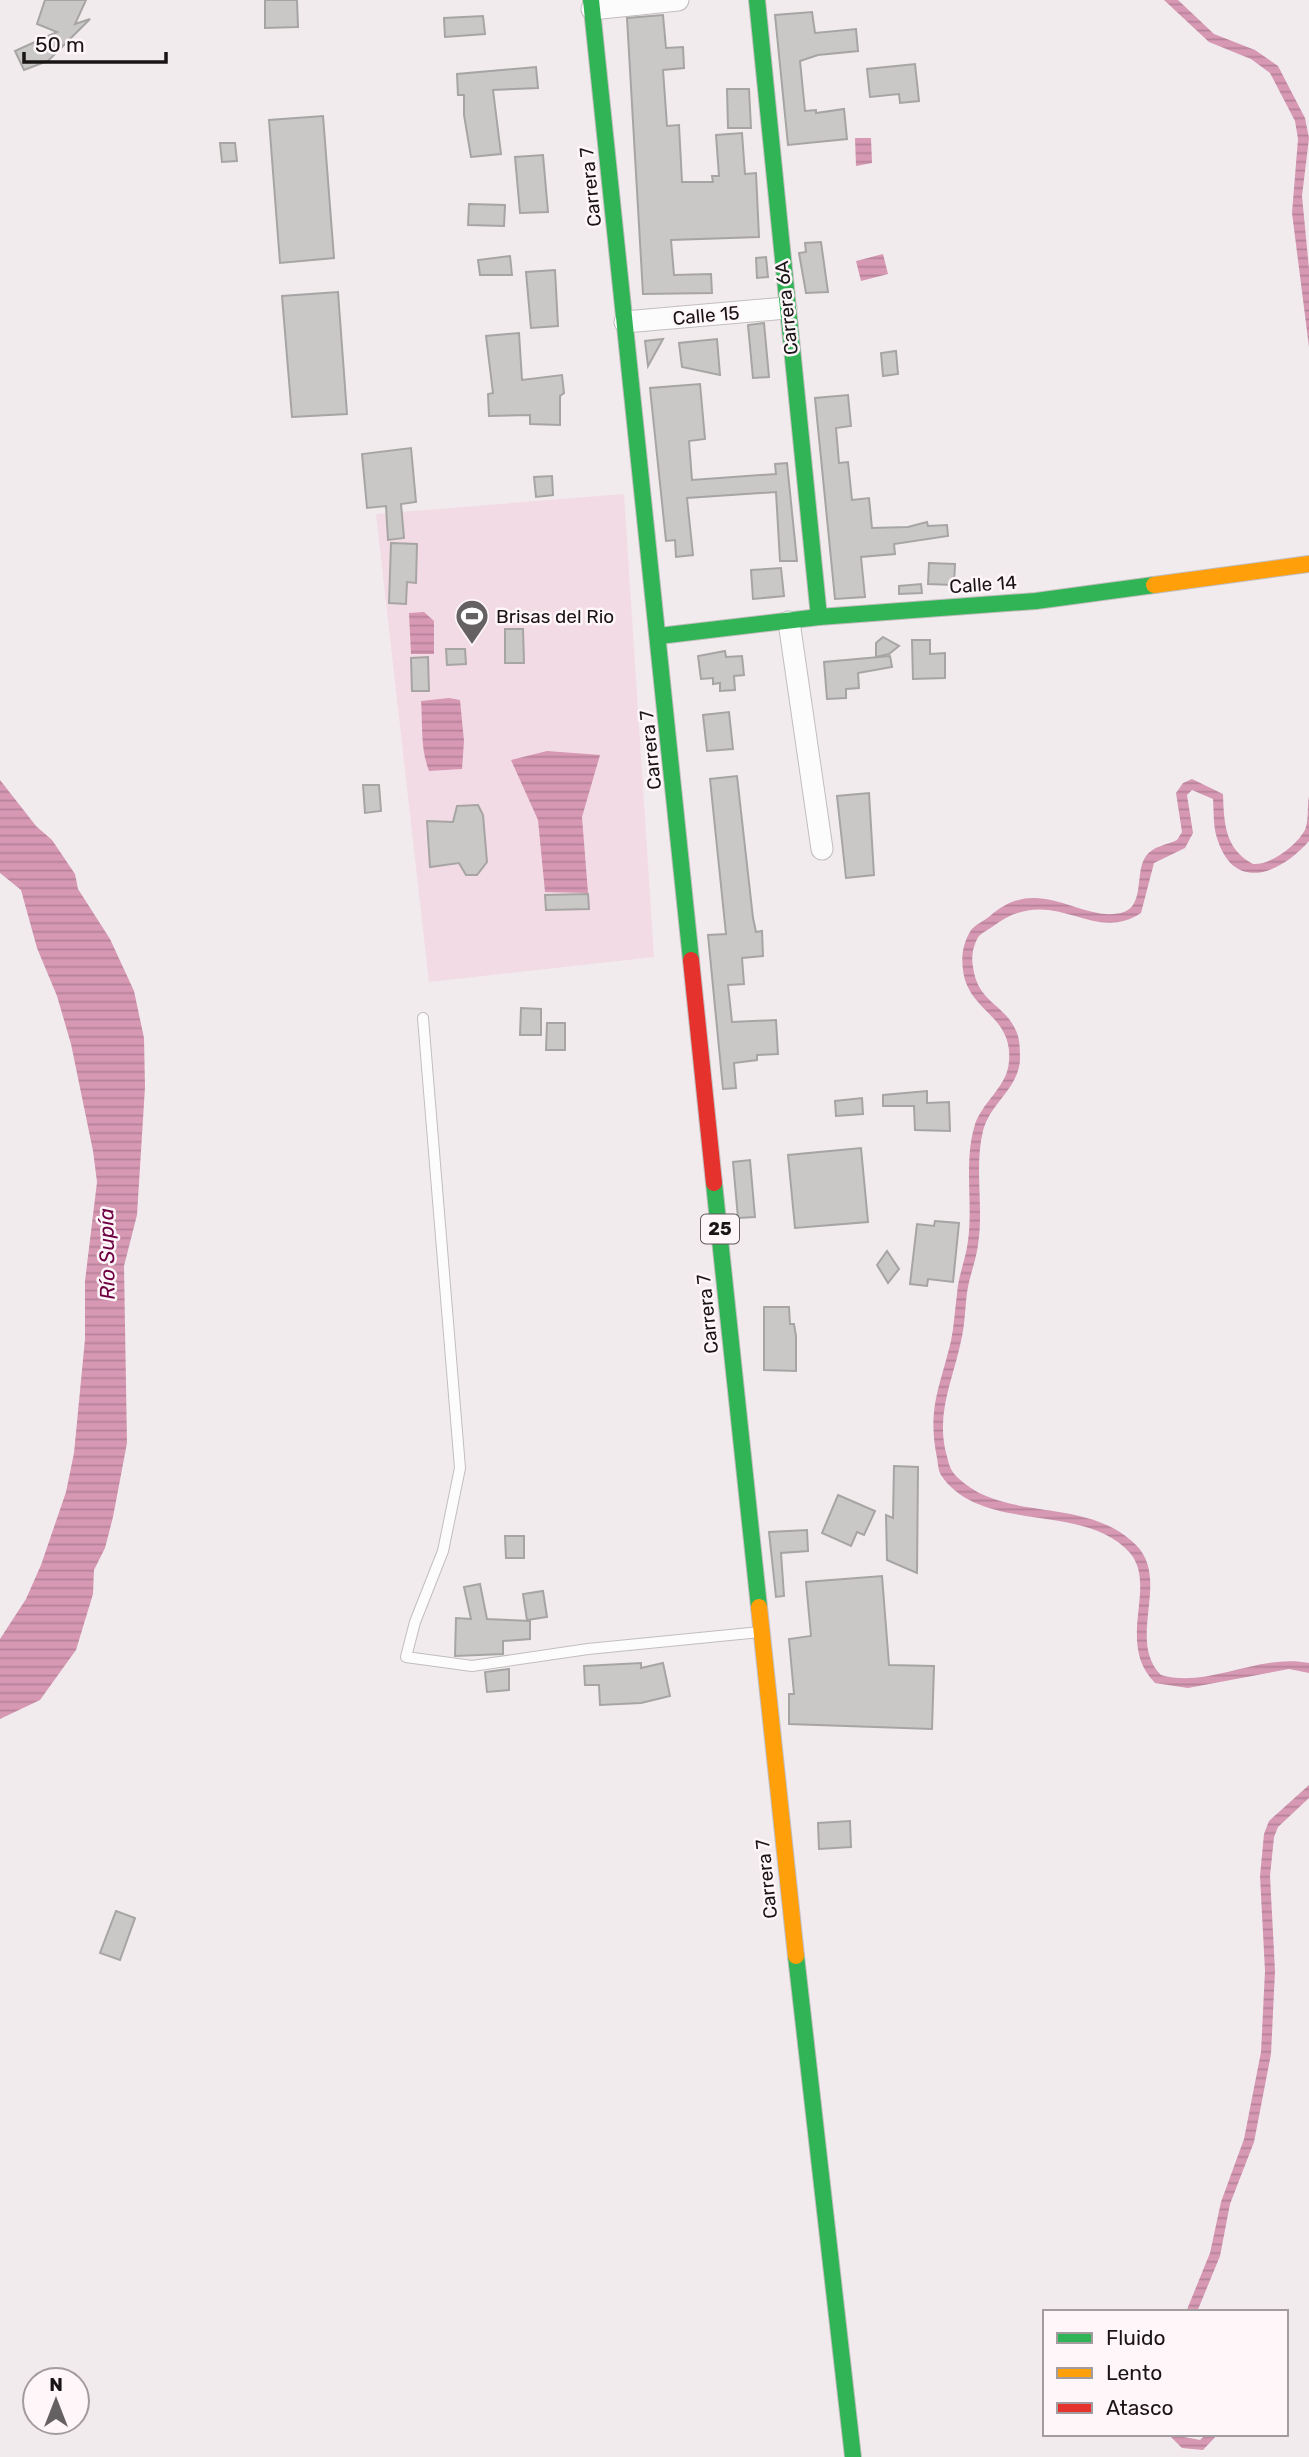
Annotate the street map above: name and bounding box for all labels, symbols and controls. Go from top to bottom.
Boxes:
scale bar [24,21,166,65]
text: 50 m [35,32,85,57]
street label: Carrera 7 [575,146,606,228]
street label: Carrera 6A [770,260,803,356]
street label: Calle 15 [672,301,740,330]
street label: Calle 14 [949,571,1018,598]
sports icon: Brisas del Rio [453,597,491,646]
place label: Brisas del Rio [496,605,614,628]
street label: Carrera 7 [635,709,666,791]
water label: Río Supía [93,1208,120,1300]
road number: 25 [701,1214,739,1244]
street label: Carrera 7 [692,1273,723,1355]
street label: Carrera 7 [751,1838,782,1920]
legend [1043,2310,1288,2436]
text: Fluido [1106,2325,1166,2350]
text: Lento [1106,2360,1162,2385]
north arrow [21,2366,91,2436]
text: N [49,2373,63,2396]
text: Atasco [1106,2395,1174,2420]

